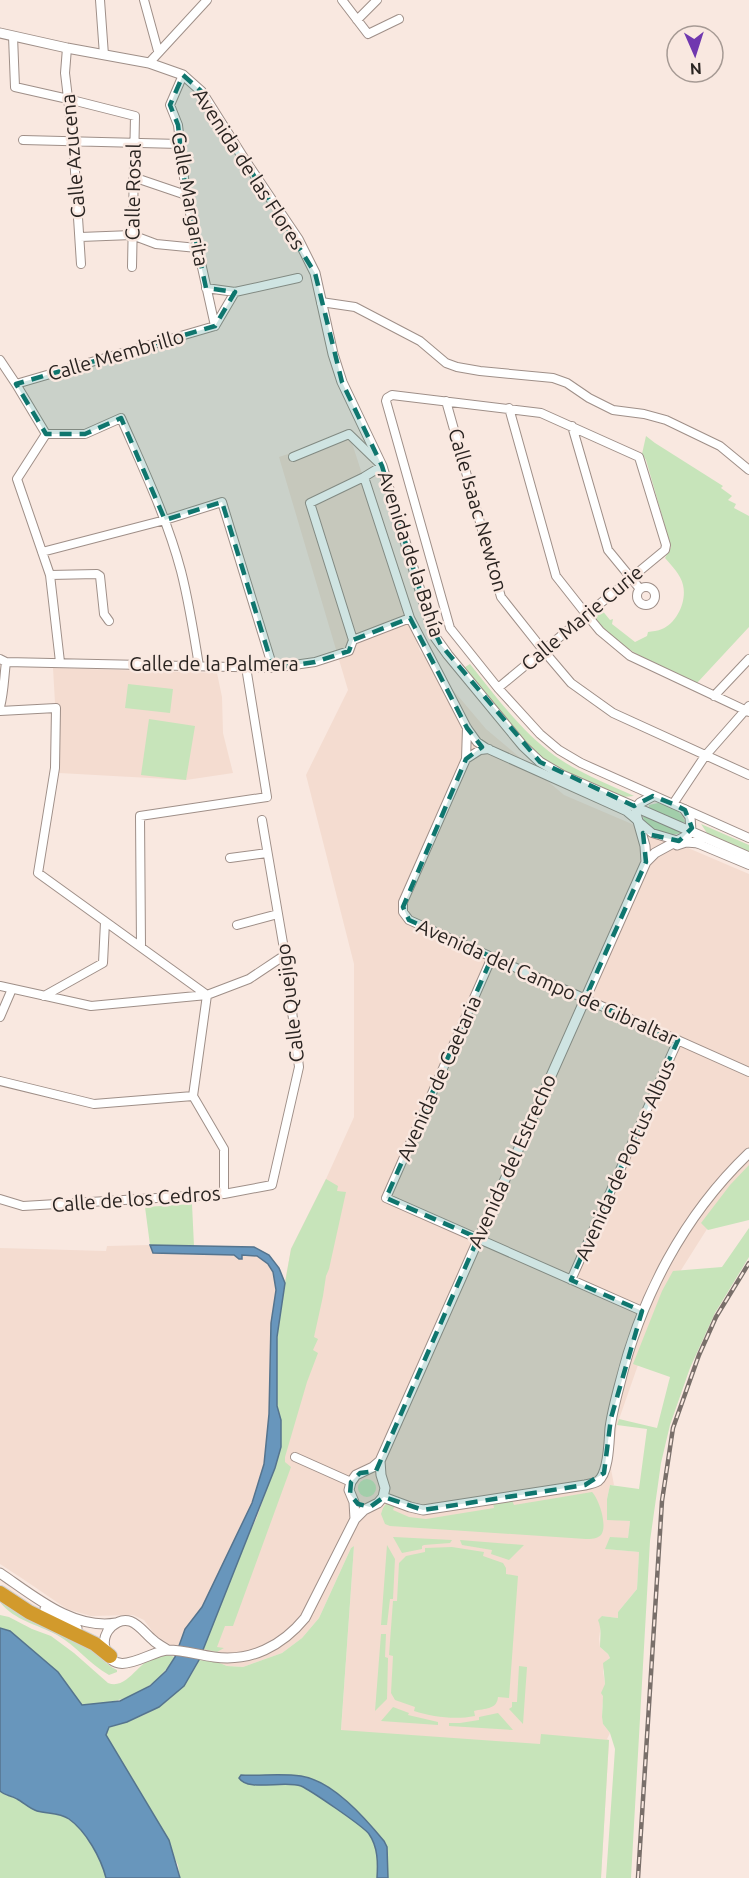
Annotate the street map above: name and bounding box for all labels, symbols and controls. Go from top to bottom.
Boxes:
north arrow [665,24,725,84]
text: N [689,60,702,78]
street label: Avenida de las Flores [189,84,310,254]
street label: Calle Azucena [56,93,89,219]
street label: Calle Margarita [167,130,214,268]
street label: Calle Rosal [120,143,145,241]
street label: Calle Membrillo [45,324,187,385]
street label: Calle Isaac Newton [444,426,513,594]
street label: Avenida de la Bahía [374,468,449,640]
street label: Calle Marie Curie [516,560,647,675]
street label: Calle de la Palmera [129,652,299,675]
street label: Avenida del Campo de Gibraltar [413,914,681,1050]
street label: Calle Quejigo [271,942,308,1064]
street label: Avenida de Caetaria [392,992,485,1164]
street label: Avenida de Portus Albus [570,1056,679,1264]
street label: Avenida del Estrecho [463,1070,560,1251]
street label: Calle de los Cedros [51,1181,221,1216]

